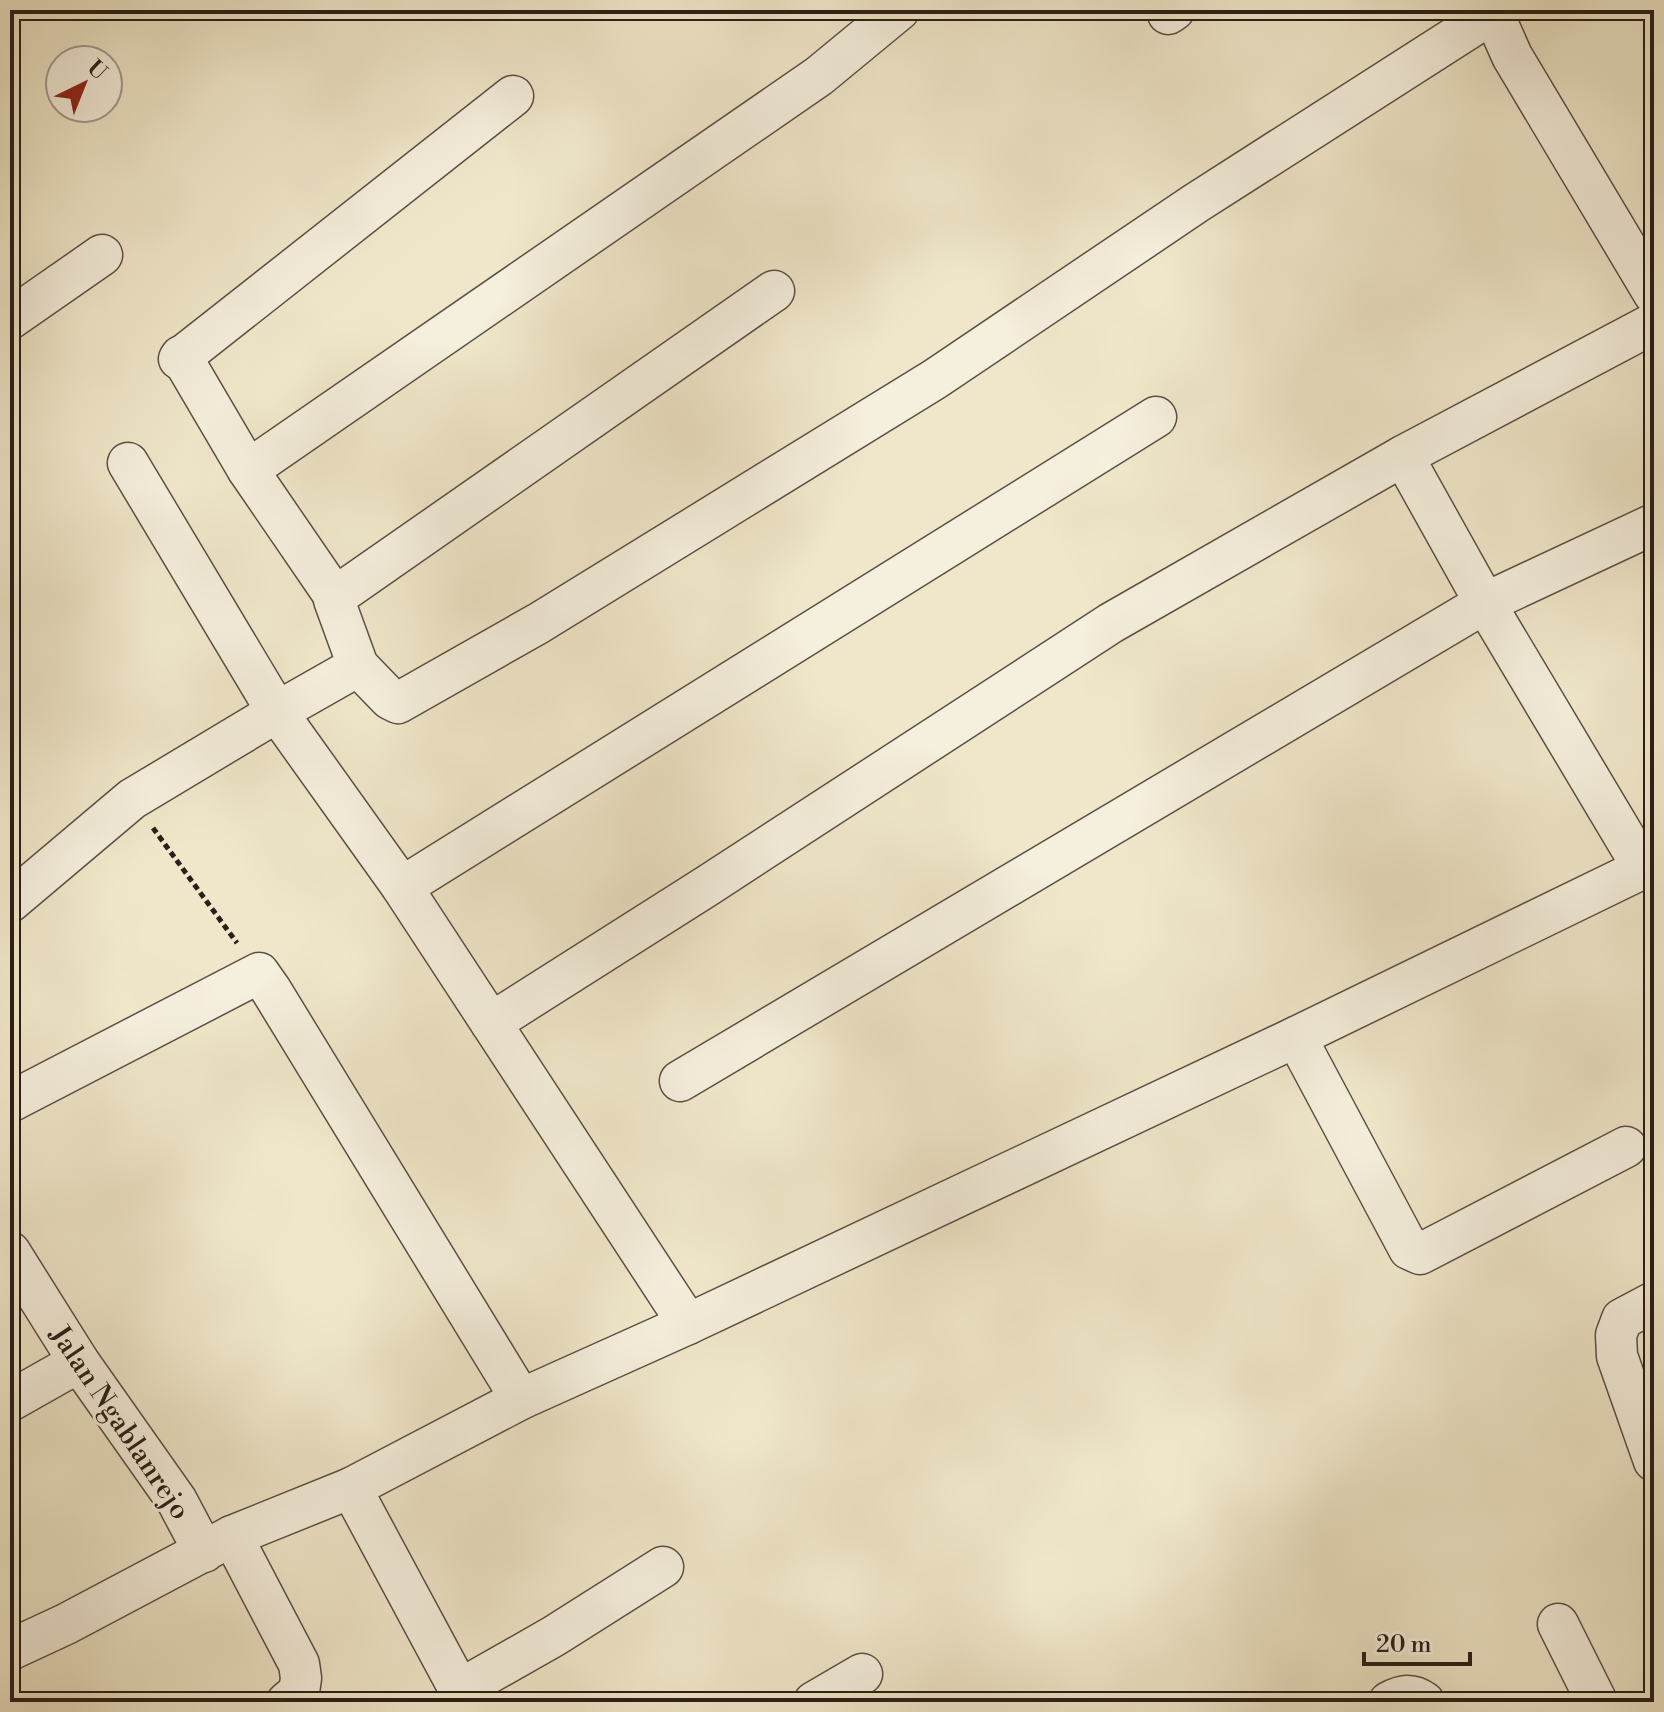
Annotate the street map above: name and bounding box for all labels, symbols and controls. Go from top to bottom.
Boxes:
north arrow [44,44,124,124]
text: U [81,55,112,86]
street label: Jalan Ngablanrejo [41,1318,198,1527]
scale bar [1364,1616,1470,1666]
text: 20 m [1376,1630,1432,1660]

